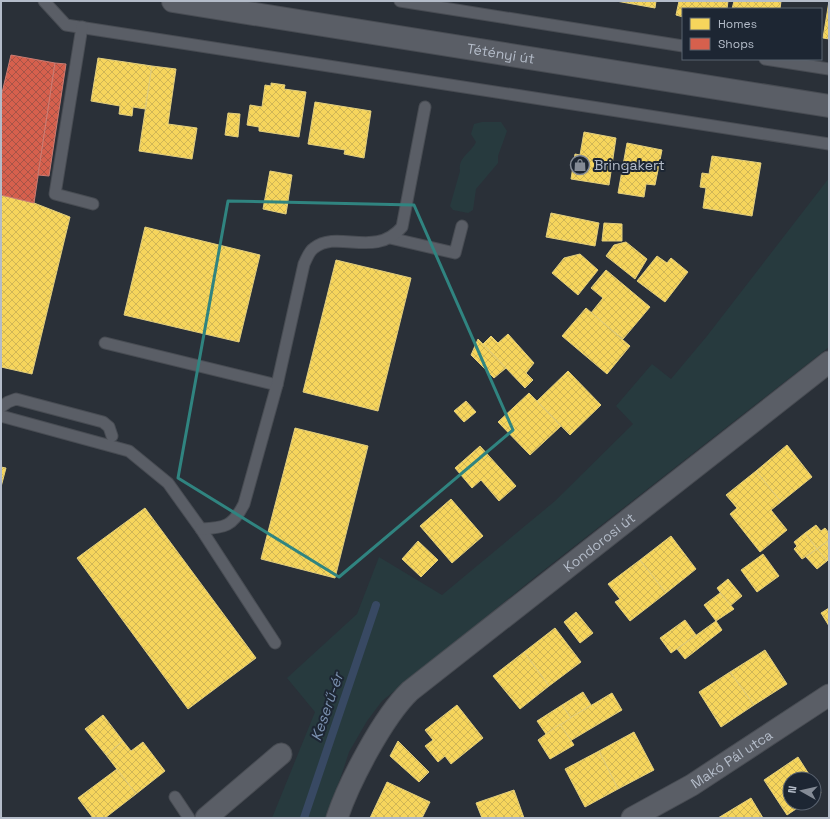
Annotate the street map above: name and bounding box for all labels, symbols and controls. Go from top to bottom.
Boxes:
legend [682,8,822,60]
text: Homes [718,16,757,32]
text: Shops [718,36,754,52]
street label: Tétényi út [466,39,536,68]
shop icon: Bringakert [569,154,591,176]
place label: Bringakert [594,156,665,174]
street label: Kondorosi út [560,509,639,576]
water label: Keserű-ér [306,669,347,743]
street label: Makó Pál utca [687,726,776,792]
north arrow [782,771,822,811]
text: N [785,785,800,794]

